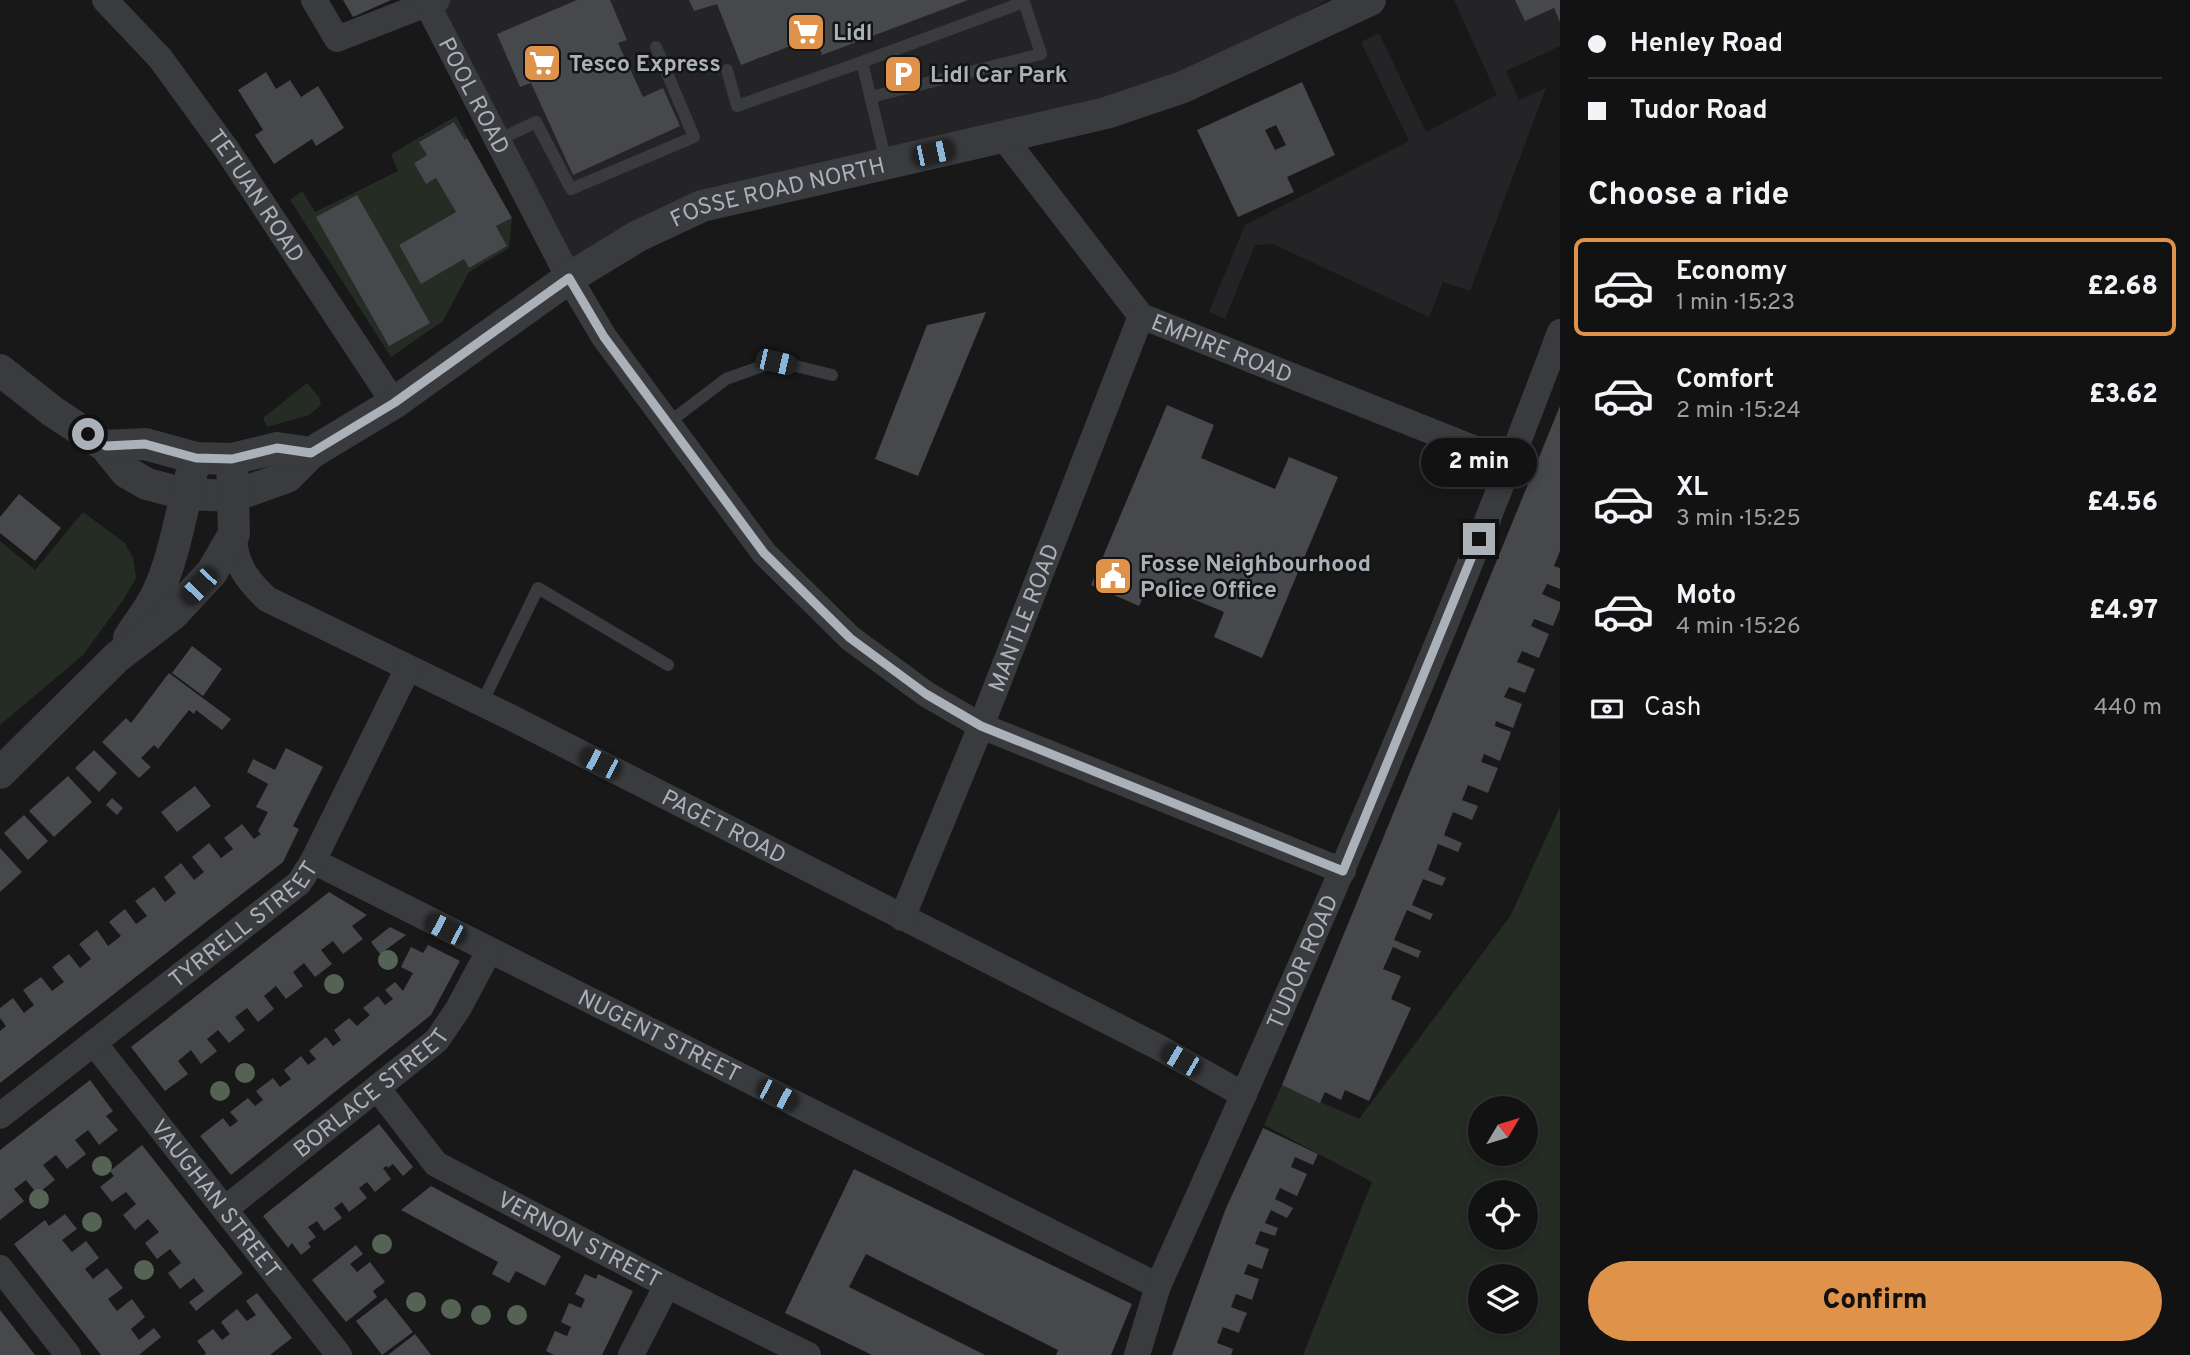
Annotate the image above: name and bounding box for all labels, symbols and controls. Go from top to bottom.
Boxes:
supermarket icon: Lidl [785,11,827,53]
place label: Lidl [833,20,873,49]
text: Henley Road [1630,28,1783,61]
street label: POOL ROAD [430,33,514,160]
supermarket icon: Tesco Express [521,42,563,84]
place label: Tesco Express [569,51,721,80]
parking icon: Lidl Car Park [882,53,924,95]
place label: Lidl Car Park [930,62,1068,91]
text: Tudor Road [1630,95,1767,128]
street label: TETUAN ROAD [200,124,309,269]
car [911,138,956,168]
street label: FOSSE ROAD NORTH [666,152,888,236]
text: Choose a ride [1588,176,1789,216]
icon: car [1592,256,1655,319]
text: Economy [1676,256,1787,289]
text: £2.68 [2087,271,2158,304]
text: 1 min · 15:23 [1676,289,1795,318]
street label: EMPIRE ROAD [1147,310,1296,392]
car [754,347,799,377]
icon: car [1592,364,1655,427]
text: Comfort [1676,364,1774,397]
text: £3.62 [2089,379,2158,412]
text: 2 min · 15:24 [1676,397,1801,426]
route start [72,418,104,450]
callout: 2 min [1421,438,1537,486]
text: 2 min [1449,448,1509,477]
icon: car [1592,472,1655,535]
text: XL [1676,472,1708,505]
text: £4.56 [2087,487,2158,520]
text: 3 min · 15:25 [1676,505,1801,534]
route end [1463,523,1495,555]
street label: MANTLE ROAD [984,540,1068,697]
place label: Fosse Neighbourhood Police Office [1140,551,1371,606]
public building icon: Fosse Neighbourhood Police Office [1092,555,1134,597]
car [177,564,222,608]
icon: car [1592,580,1655,643]
text: Moto [1676,580,1736,613]
text: £4.97 [2089,595,2158,628]
text: 4 min · 15:26 [1676,613,1801,642]
icon: cash [1588,690,1626,728]
text: Cash [1644,692,1701,725]
text: 440 m [2094,694,2162,723]
car [577,744,624,782]
street label: PAGET ROAD [656,785,790,872]
street label: TYRRELL STREET [164,857,326,996]
street label: TUDOR ROAD [1262,891,1347,1035]
car [422,910,469,948]
street label: NUGENT STREET [572,985,745,1091]
street label: BORLACE STREET [289,1024,458,1165]
car [1158,1040,1205,1080]
car [754,1076,801,1114]
north arrow [1468,1096,1538,1166]
map controls [1468,1096,1538,1334]
street label: VAUGHAN STREET [143,1115,286,1286]
button: locate [1468,1180,1538,1250]
street label: VERNON STREET [492,1187,665,1296]
button: Confirm [1588,1261,2162,1341]
button: layers [1468,1264,1538,1334]

